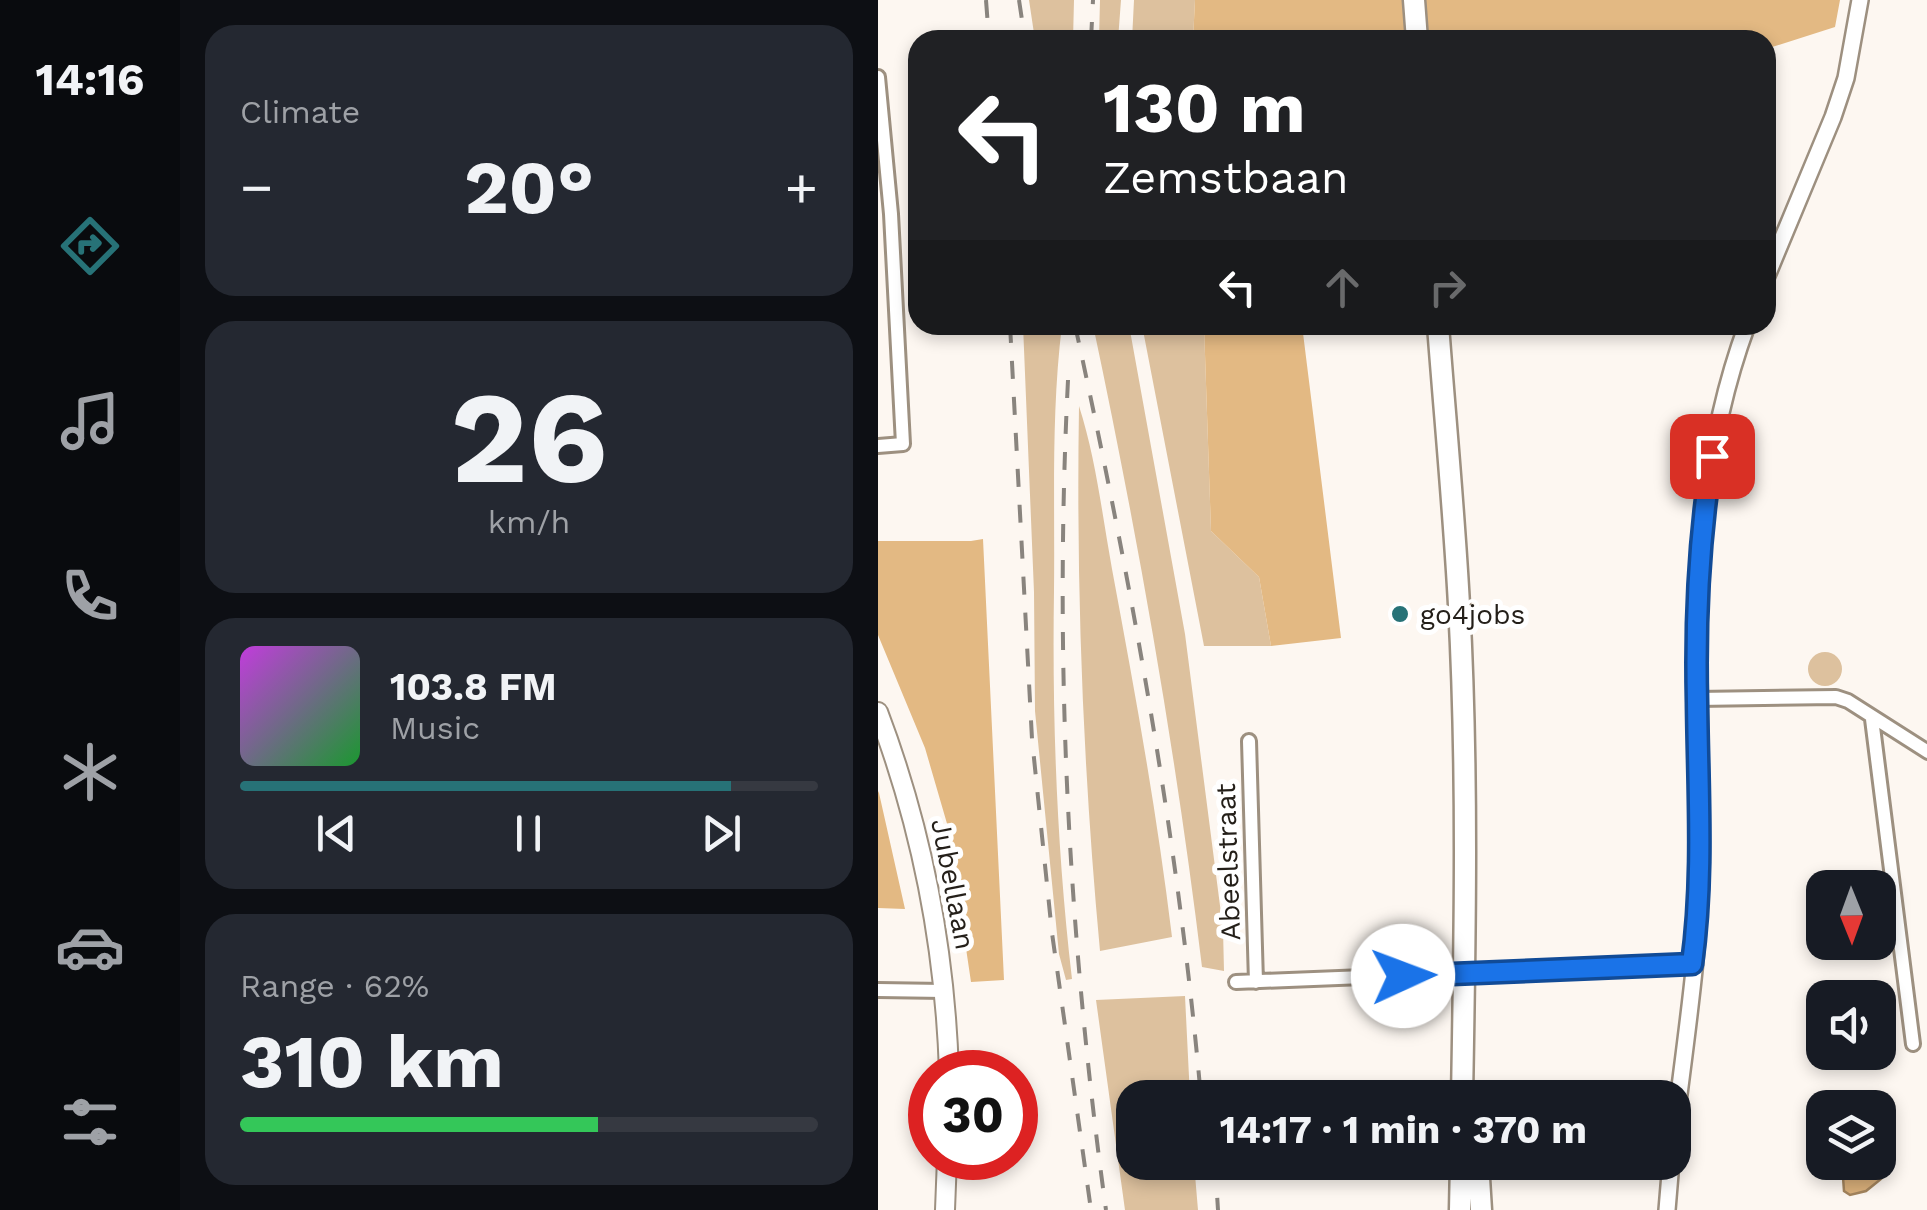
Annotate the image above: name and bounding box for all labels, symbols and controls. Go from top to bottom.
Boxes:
text: 14:16 [35,53,145,106]
text: 130 m [1103,67,1306,149]
icon: left [938,70,1068,200]
text: Climate [240,93,360,131]
text: 20° [464,143,594,231]
text: Zemstbaan [1103,151,1349,204]
text: − [240,155,273,219]
text: + [785,155,818,219]
icon: directions [55,211,125,281]
icon: left [1210,260,1265,315]
icon: ahead [1315,260,1370,315]
icon: right [1420,260,1475,315]
text: 26 [450,361,608,514]
icon: music [55,386,125,456]
pin [1670,414,1755,499]
icon: arrive [1685,429,1740,484]
text: km/h [488,503,570,541]
icon: phone [55,561,125,631]
place label: go4jobs [1420,598,1525,631]
marker: go4jobs [1389,603,1411,625]
text: 103.8 FM [390,665,557,709]
text: Music [390,709,480,747]
icon: climate [55,737,125,807]
street label: Abeelstraat [1209,783,1247,941]
icon: previous [309,806,364,861]
icon: pause [501,806,556,861]
icon: next [694,806,749,861]
street label: Jubellaan [924,816,982,952]
north arrow [1806,870,1896,960]
map controls [1806,870,1896,1180]
icon: car [55,912,125,982]
position arrow [1351,924,1455,1028]
text: Range · 62% [240,967,429,1005]
button: sound [1806,980,1896,1070]
text: 310 km [240,1017,504,1105]
speed limit sign: 30 [908,1050,1038,1180]
icon: filters [55,1087,125,1157]
button: layers [1806,1090,1896,1180]
text: 14:17 · 1 min · 370 m [1220,1108,1587,1152]

